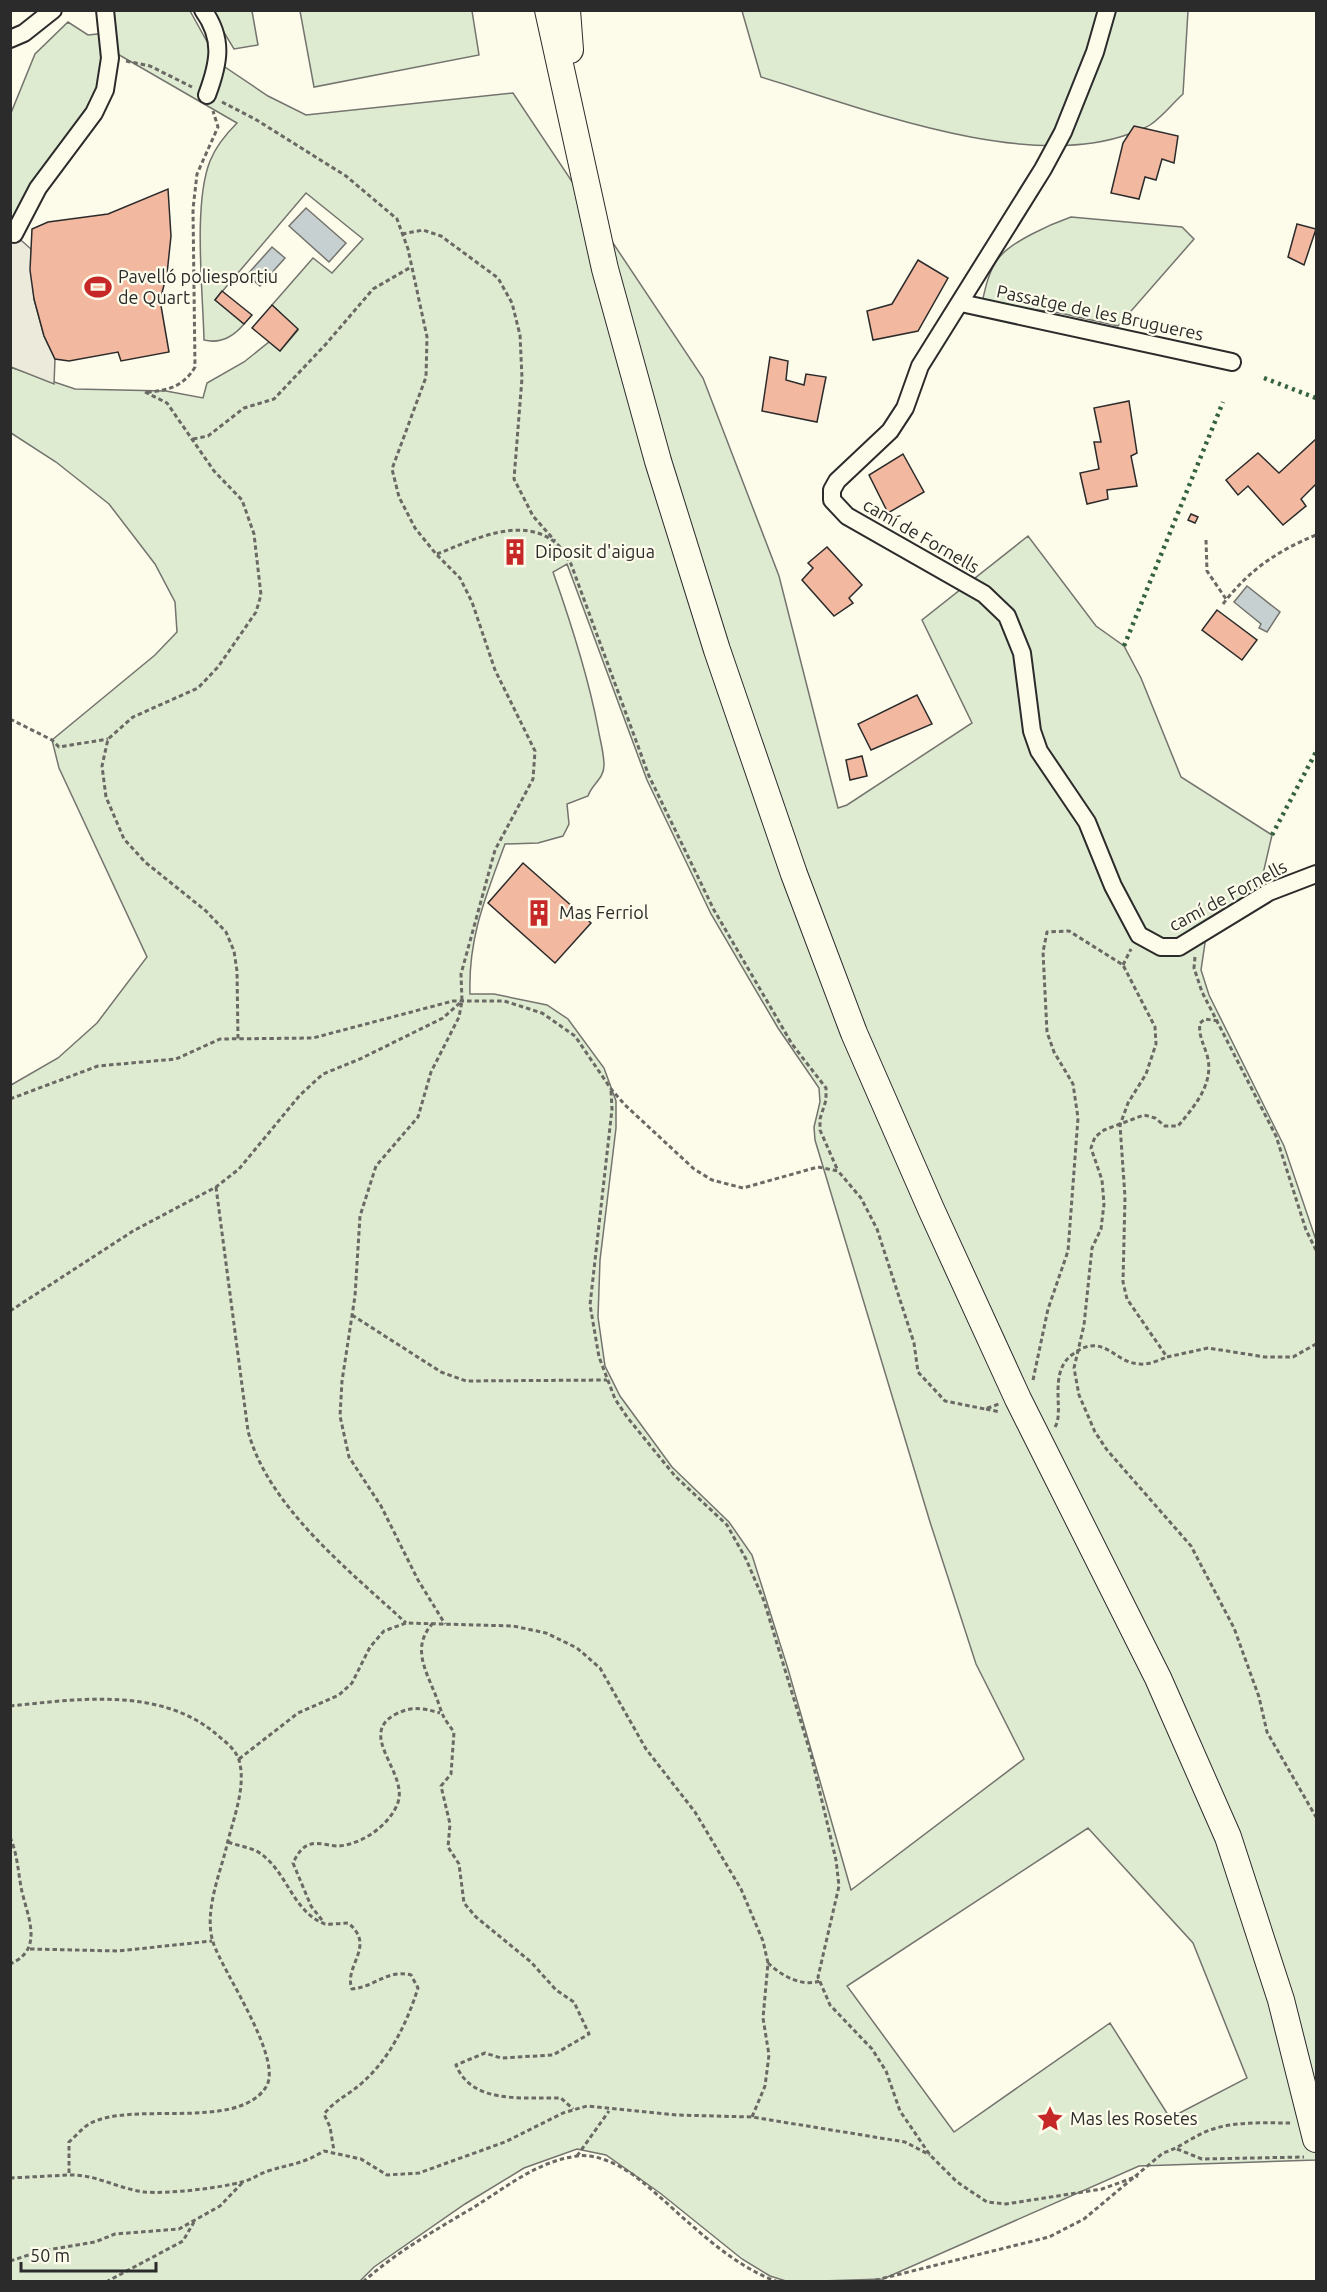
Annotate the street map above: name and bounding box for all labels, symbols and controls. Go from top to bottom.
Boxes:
place label: Pavelló poliesportiu de Quart [118,266,278,308]
sports icon: Pavelló poliesportiu de Quart [83,272,113,302]
street label: Passatge de les Brugueres [995,280,1206,344]
street label: camí de Fornells [860,494,983,576]
building icon: Diposit d'aigua [500,537,530,567]
place label: Diposit d'aigua [535,541,655,561]
street label: camí de Fornells [1165,856,1290,935]
building icon: Mas Ferriol [524,898,554,928]
place label: Mas Ferriol [559,902,649,922]
place icon: Mas les Rosetes [1035,2104,1065,2134]
place label: Mas les Rosetes [1070,2108,1198,2128]
scale bar [21,2235,156,2273]
text: 50 m [30,2245,70,2265]

